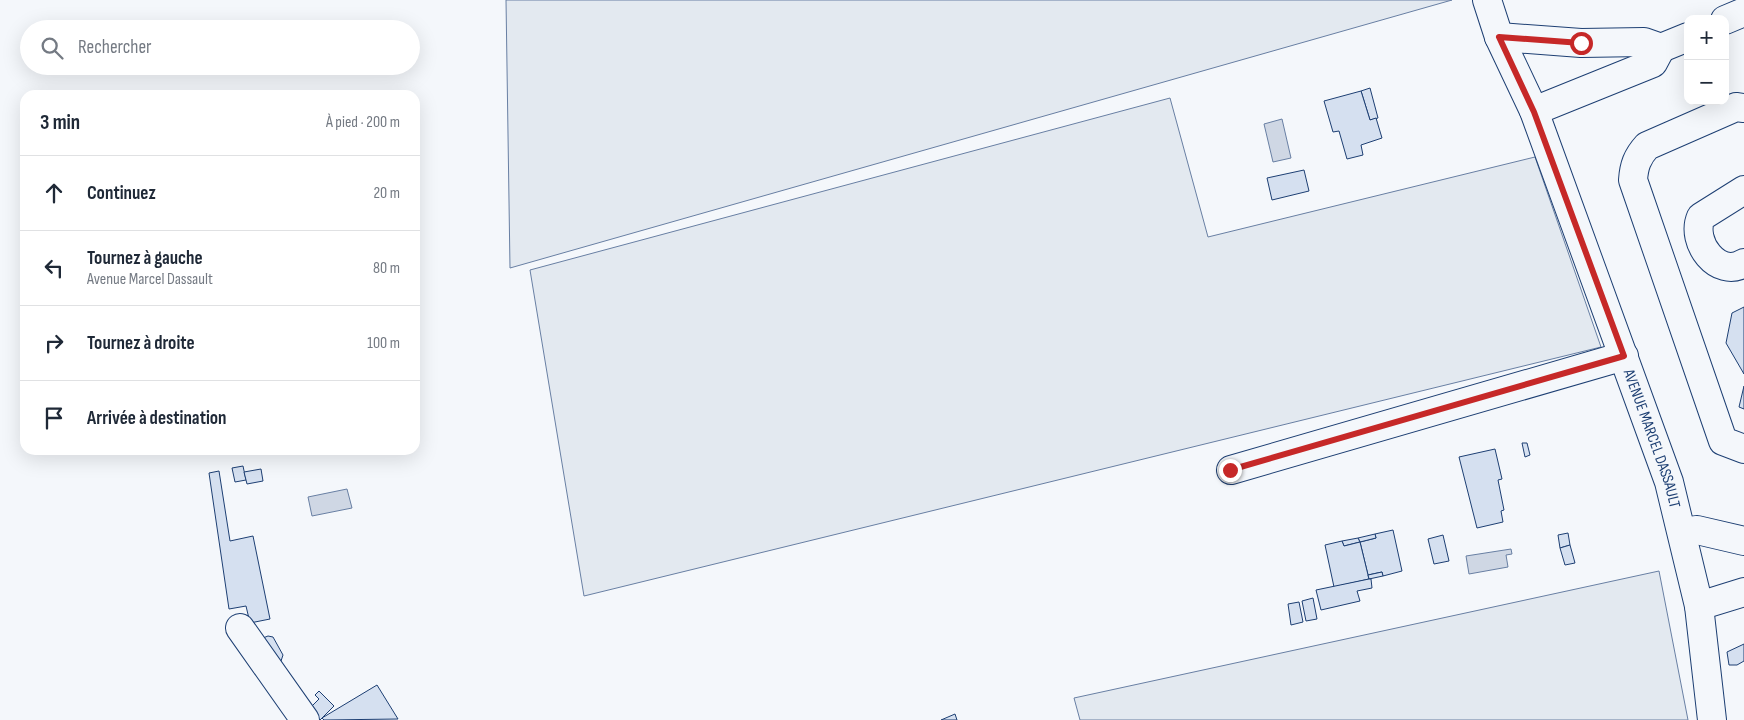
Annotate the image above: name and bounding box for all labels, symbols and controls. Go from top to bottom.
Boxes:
map controls [1684,15,1729,105]
button: + [1684,15,1729,60]
search box [20,20,420,75]
route start [1570,32,1593,55]
icon: search [38,34,66,62]
text: Rechercher [78,36,152,59]
button: − [1684,60,1729,105]
text: 3 min [40,110,80,135]
text: À pied · 200 m [326,113,400,132]
icon: ahead [40,179,68,207]
text: Continuez [87,182,156,205]
text: 20 m [373,184,400,203]
text: Tournez à gauche [87,247,203,270]
icon: left [40,254,68,282]
text: 80 m [373,259,400,278]
text: Avenue Marcel Dassault [87,270,213,289]
icon: right [40,329,68,357]
text: Tournez à droite [87,332,195,355]
text: 100 m [367,334,400,353]
street label: AVENUE MARCEL DASSAULT [1619,365,1685,510]
icon: arrive [40,404,68,432]
text: Arrivée à destination [87,407,227,430]
route end [1219,459,1242,482]

